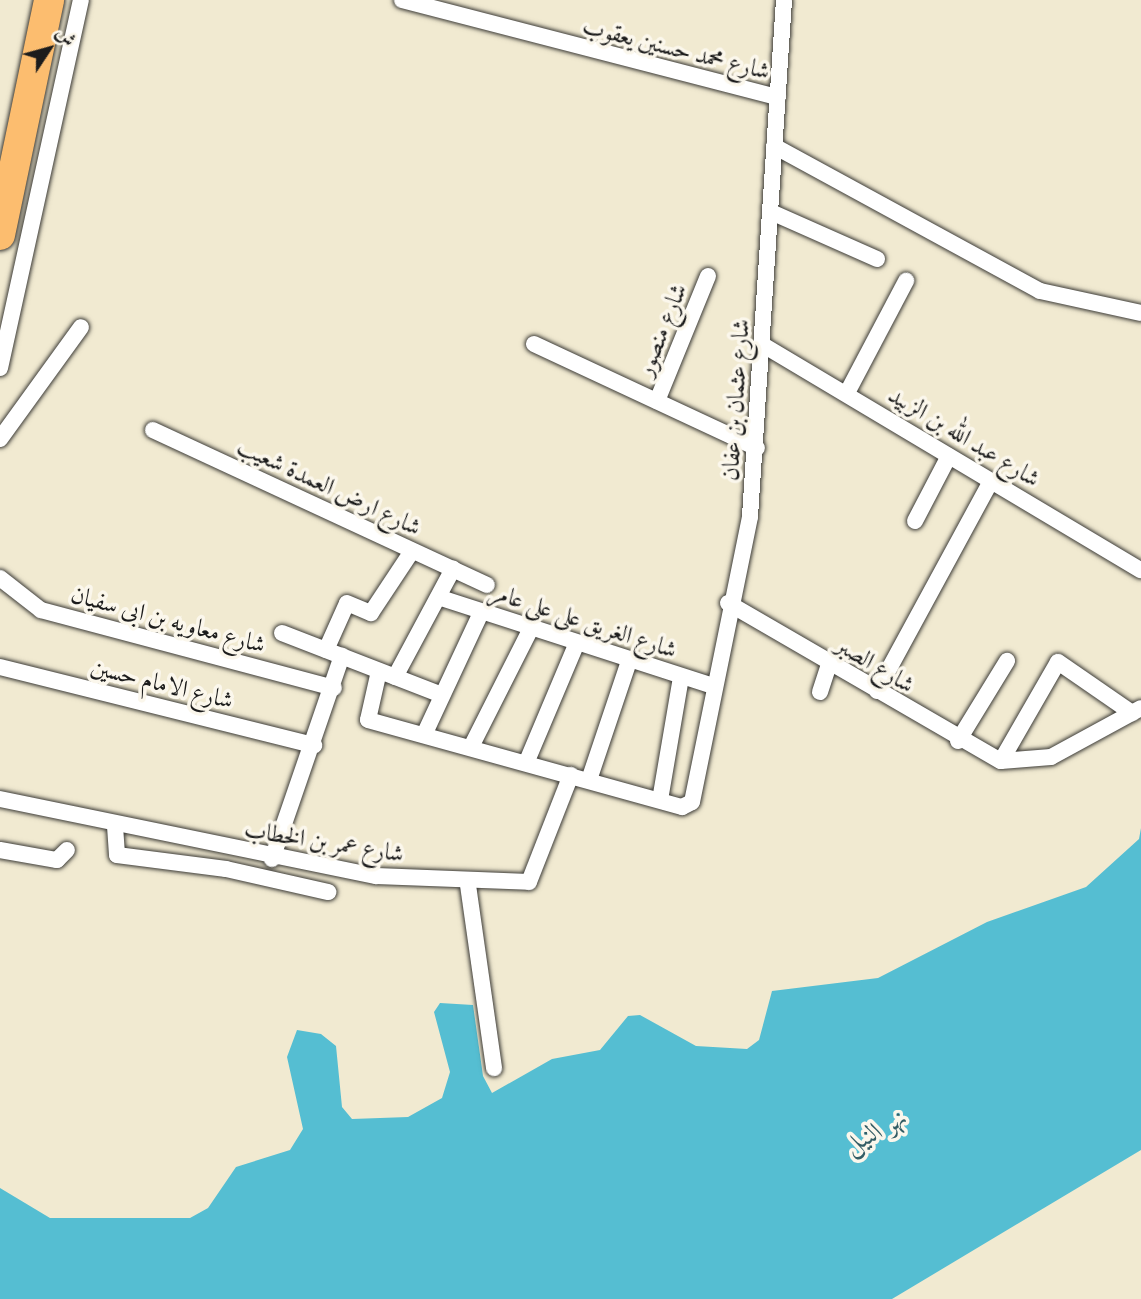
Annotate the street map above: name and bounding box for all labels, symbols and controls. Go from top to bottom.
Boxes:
street label: شارع محمد حسنين يعقوب [579,12,773,86]
north arrow [14,14,84,84]
text: ش [51,22,81,51]
street label: شارع منصور [630,280,694,380]
street label: شارع عثمان بن عفان [716,318,756,482]
street label: شارع عبد الله بن الزبيد [883,380,1045,494]
street label: شارع ارض العمدة شعيب [232,432,426,542]
street label: شارع الغريق على على عامر [486,577,680,665]
street label: شارع معاويه بن ابى سفيان [68,580,268,660]
street label: شارع الصبر [830,630,920,700]
street label: شارع الامام حسين [88,652,236,716]
street label: شارع عمر بن الخطاب [242,815,406,869]
water label: نهر النيل [839,1102,913,1162]

